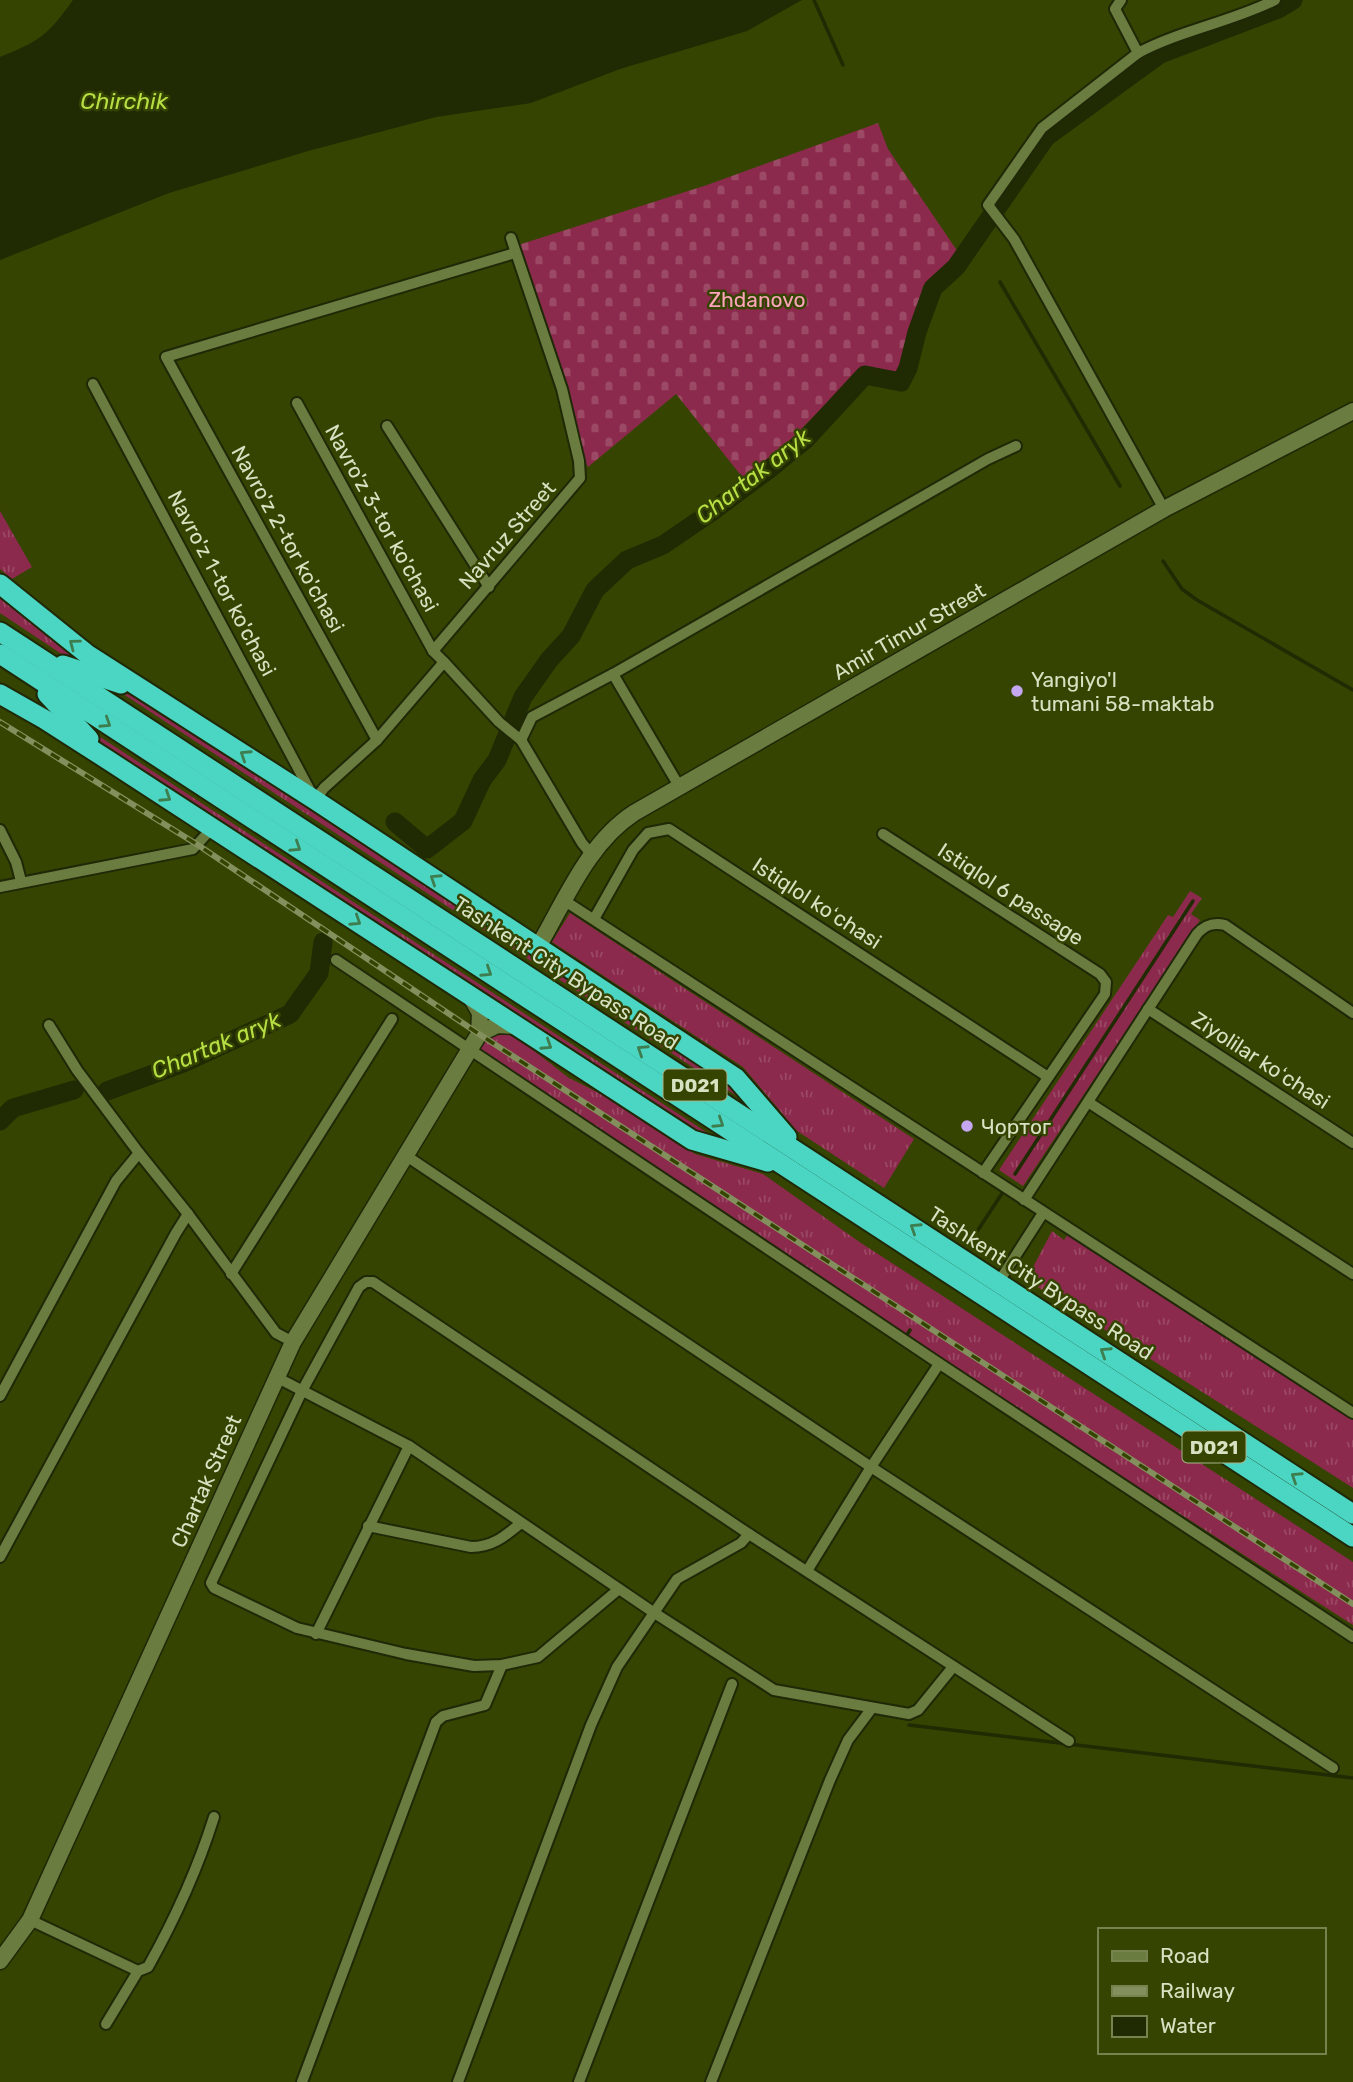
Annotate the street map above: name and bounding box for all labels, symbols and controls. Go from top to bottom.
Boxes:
water label: Chirchik [80,87,169,115]
park label: Zhdanovo [708,287,806,312]
street label: Navro'z 3-tor ko'chasi [320,420,444,616]
water label: Chartak aryk [690,422,817,530]
street label: Navro'z 2-tor ko'chasi [226,441,350,637]
street label: Navruz Street [453,476,561,594]
street label: Navro'z 1-tor ko'chasi [163,486,281,680]
street label: Amir Timur Street [828,577,990,685]
one-way arrow [69,640,82,652]
place label: Yangiyo'l tumani 58-maktab [1031,667,1214,716]
marker: Yangiyo'l tumani 58-maktab [1009,683,1025,699]
one-way arrow [98,715,111,728]
one-way arrow [239,750,252,763]
one-way arrow [158,789,171,802]
street label: Istiqlol 6 passage [933,838,1089,950]
one-way arrow [289,839,302,852]
street label: Istiqlol koʻchasi [748,852,886,954]
one-way arrow [430,875,443,887]
street label: Tashkent City Bypass Road [449,891,683,1055]
one-way arrow [349,913,362,926]
one-way arrow [479,963,492,976]
water label: Chartak aryk [147,1005,286,1085]
street label: Ziyolilar koʻchasi [1187,1006,1335,1114]
one-way arrow [539,1037,552,1049]
one-way arrow [637,1046,650,1059]
road number: D021 [664,1070,726,1100]
one-way arrow [711,1114,724,1127]
place label: Чортог [981,1114,1051,1139]
marker: Чортог [959,1118,975,1134]
street label: Tashkent City Bypass Road [924,1201,1158,1365]
one-way arrow [910,1224,923,1236]
one-way arrow [1100,1348,1113,1361]
street label: Chartak Street [166,1411,246,1551]
road number: D021 [1182,1432,1246,1462]
one-way arrow [1291,1473,1304,1485]
legend [1098,1928,1325,2054]
text: Road [1160,1943,1210,1968]
text: Railway [1160,1978,1235,2003]
text: Water [1160,2013,1216,2038]

